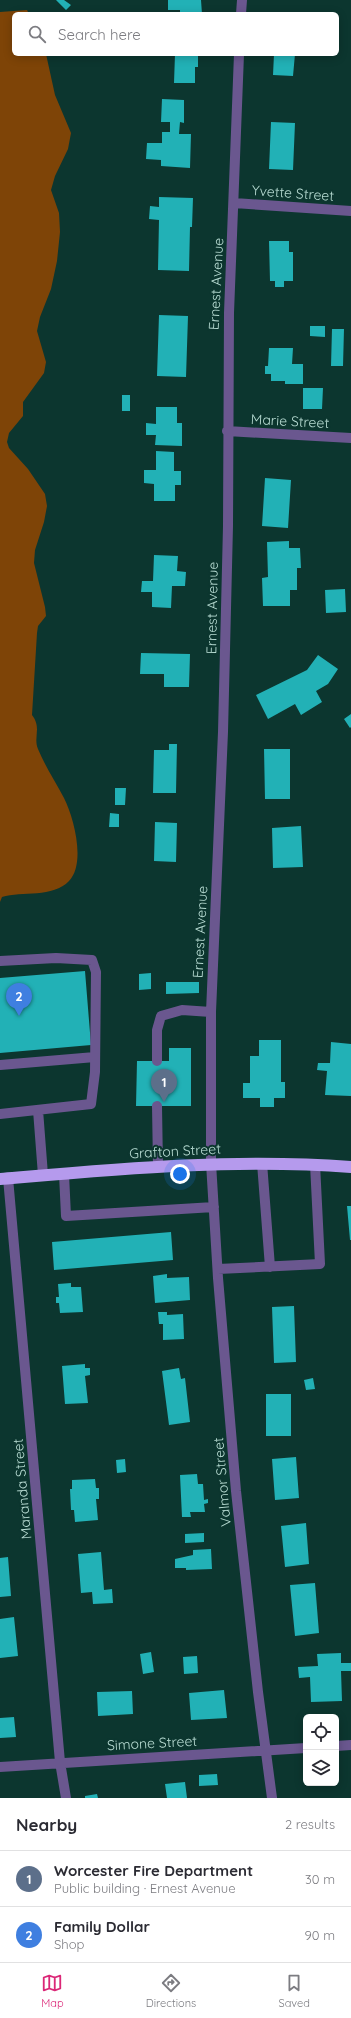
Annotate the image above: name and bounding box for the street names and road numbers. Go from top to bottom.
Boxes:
street label: Yvette Street [251,181,335,205]
street label: Ernest Avenue [205,237,227,331]
street label: Marie Street [250,410,330,432]
street label: Ernest Avenue [202,562,222,654]
street label: Ernest Avenue [189,885,211,979]
street label: Grafton Street [129,1140,222,1162]
street label: Valmor Street [209,1436,235,1527]
street label: Maranda Street [9,1438,35,1540]
street label: Simone Street [106,1732,198,1754]

